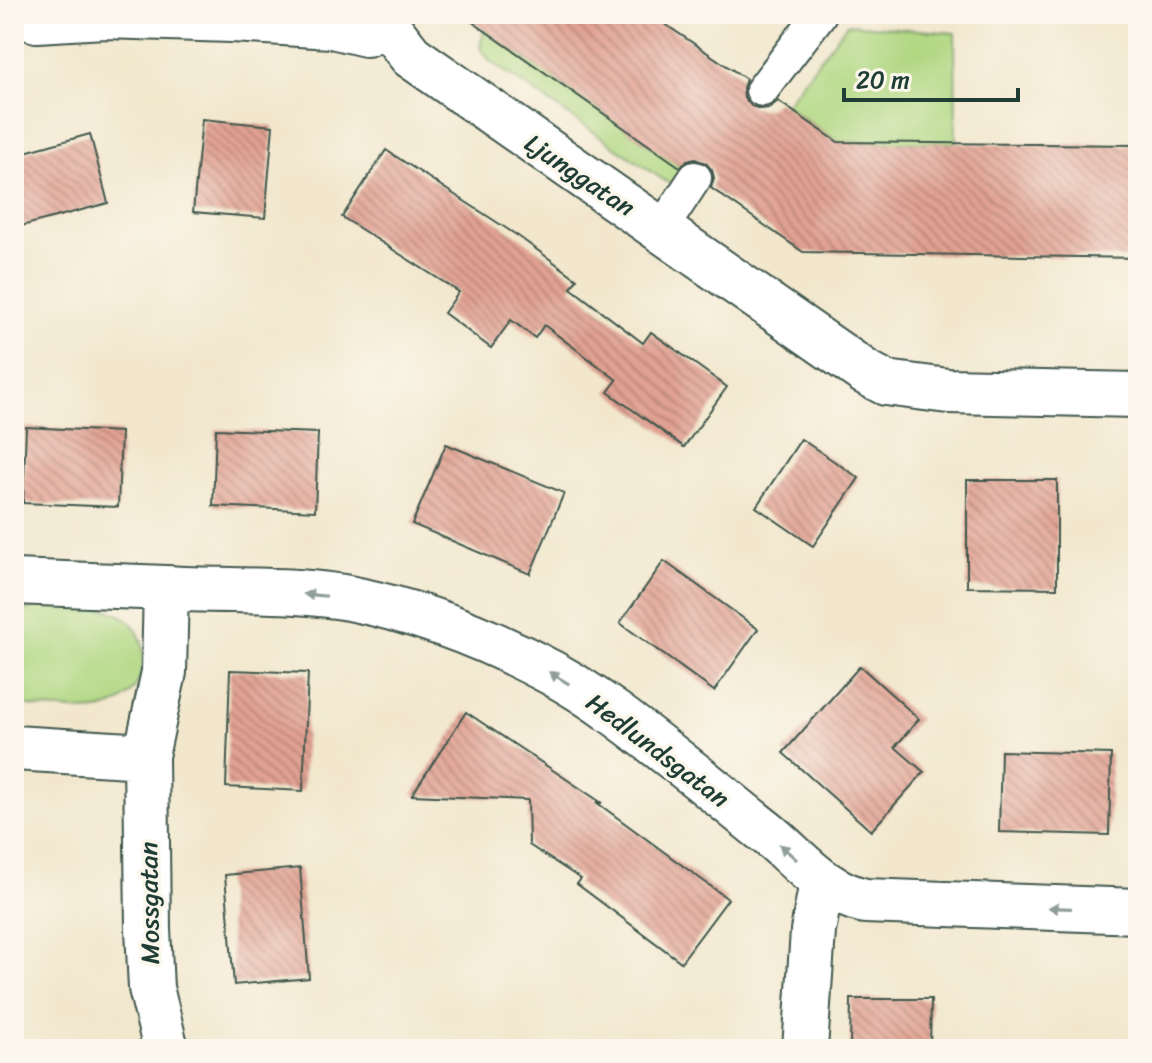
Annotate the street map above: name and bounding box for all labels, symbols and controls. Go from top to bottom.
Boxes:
scale bar [844,52,1018,102]
text: 20 m [856,59,910,101]
street label: Ljunggatan [515,121,645,229]
one-way arrow [302,588,327,601]
one-way arrow [548,671,570,685]
street label: Hedlundsgatan [576,680,740,820]
street label: Mossgatan [125,841,173,965]
one-way arrow [779,844,799,861]
one-way arrow [1047,901,1072,914]

